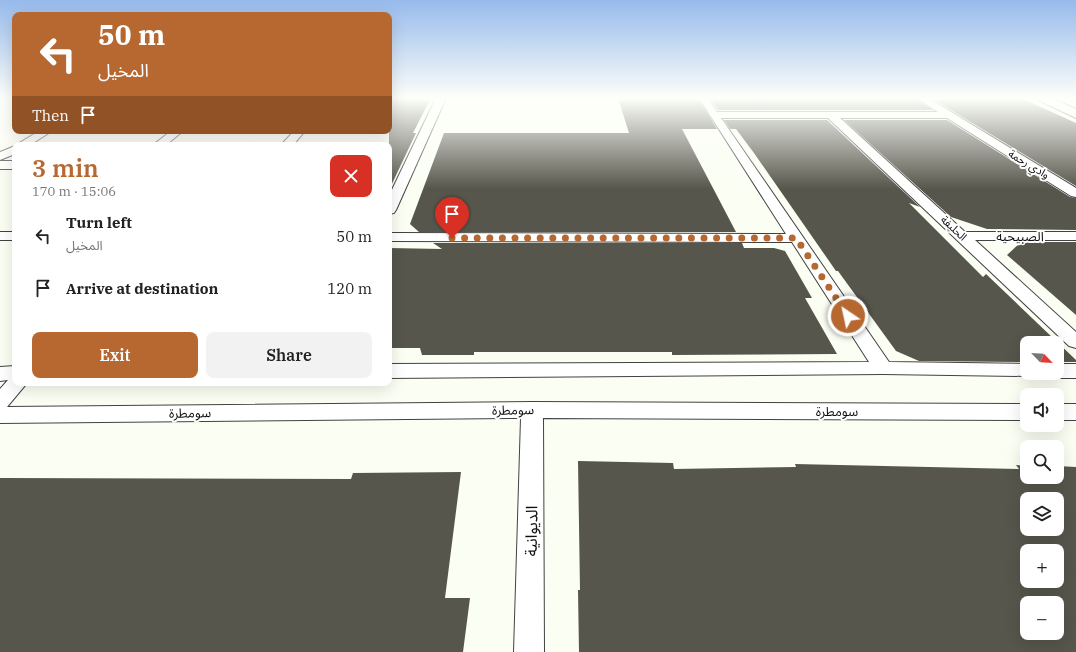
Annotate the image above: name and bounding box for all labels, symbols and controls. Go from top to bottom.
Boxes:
text: 50 m [98,16,165,53]
icon: left [32,28,84,80]
text: المخيل [98,59,149,82]
icon: arrive [77,104,99,126]
text: Then [32,106,69,125]
street label: وادي رحمة [1005,146,1052,184]
text: 3 min [32,152,99,184]
button: close [330,155,372,197]
text: 170 m · 15:06 [32,183,116,200]
pin [435,197,469,238]
icon: arrive [441,203,463,225]
street label: الحليفة [938,212,970,244]
text: Turn left [66,213,132,232]
icon: left [32,225,54,247]
text: 50 m [336,227,372,246]
street label: الصبيحية [996,228,1044,245]
text: المخيل [66,237,103,254]
icon: arrive [32,277,54,299]
text: Arrive at destination [66,279,218,298]
text: 120 m [327,279,372,298]
position arrow [827,295,869,337]
button: Exit [32,332,198,378]
button: Share [206,332,372,378]
north arrow [1020,336,1064,380]
map controls [1020,336,1064,640]
button: sound [1020,388,1064,432]
street label: سومطرة [492,401,534,419]
street label: سومطرة [816,403,858,420]
street label: سومطرة [169,404,211,422]
button: search [1020,440,1064,484]
button: layers [1020,492,1064,536]
street label: الديوانية [521,505,541,557]
button: + [1020,544,1064,588]
button: − [1020,596,1064,640]

